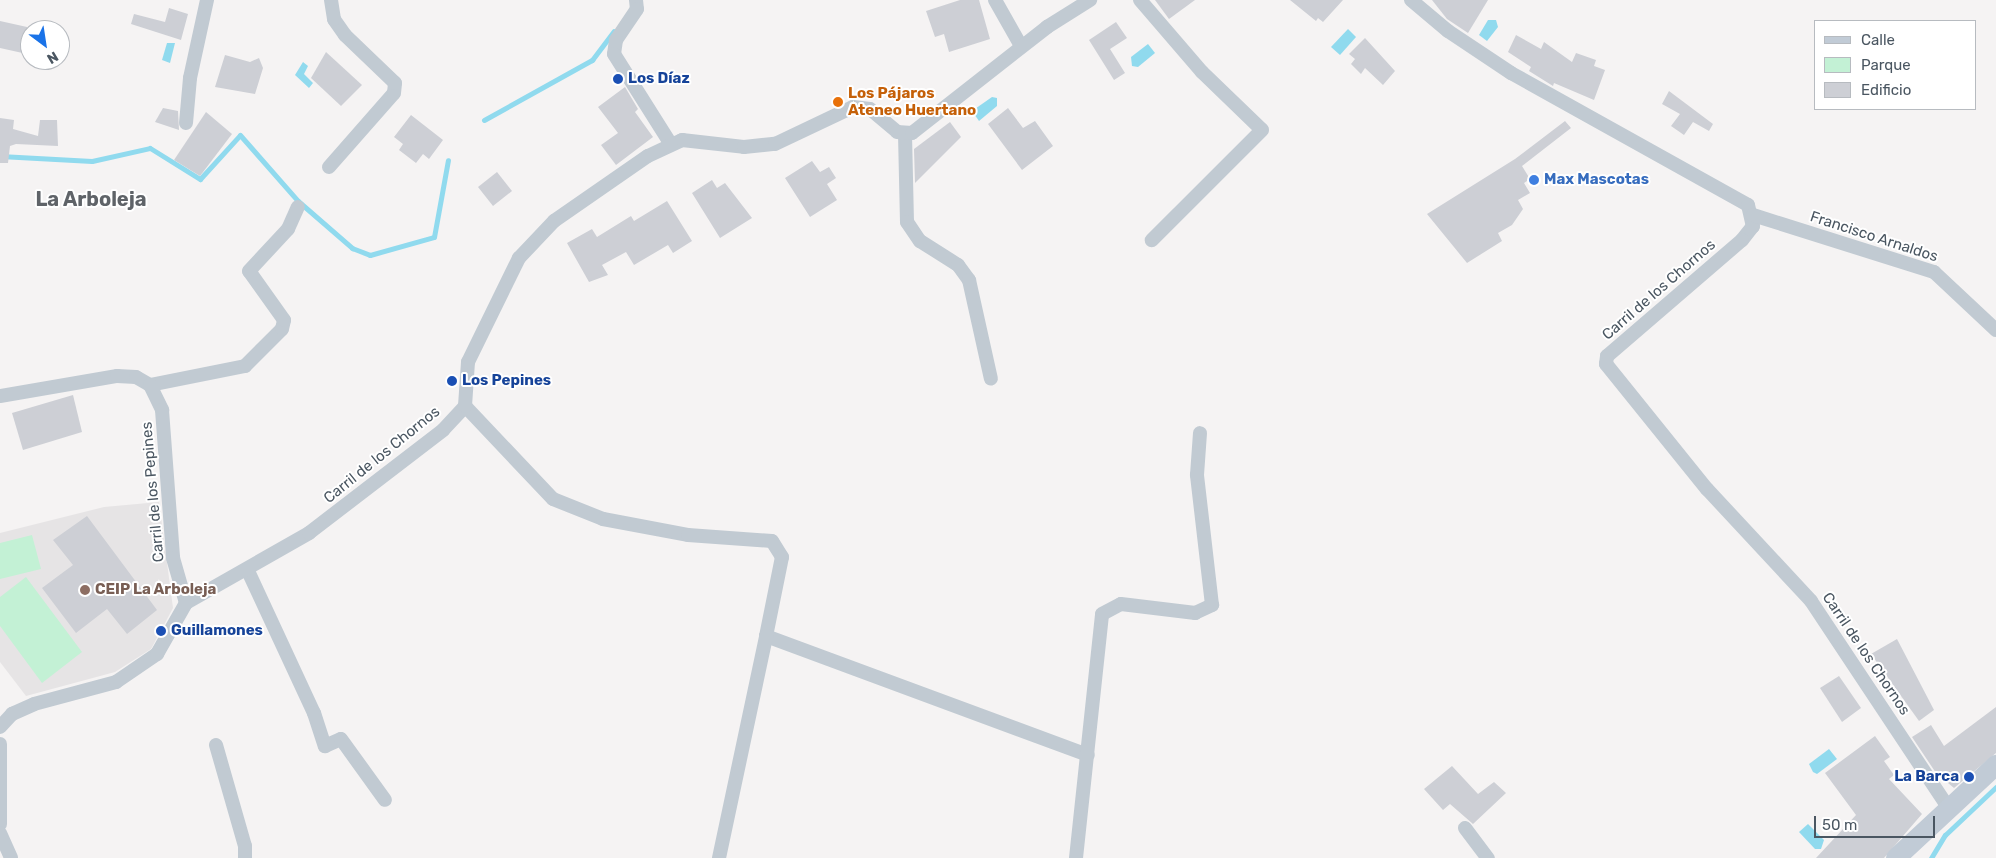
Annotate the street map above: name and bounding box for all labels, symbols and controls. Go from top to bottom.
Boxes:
north arrow [20,20,70,70]
legend [1814,20,1976,110]
text: Calle [1861,31,1895,49]
text: N [44,48,61,67]
text: Parque [1861,56,1911,74]
place label: Los Díaz [628,70,690,88]
marker: Los Díaz [612,73,624,85]
text: Edificio [1861,81,1911,99]
place label: Los Pájaros Ateneo Huertano [848,84,976,119]
marker: Los Pájaros Ateneo Huertano [832,96,844,108]
place label: Max Mascotas [1544,171,1649,189]
marker: Max Mascotas [1528,174,1540,186]
district label: La Arboleja [35,187,147,211]
street label: Francisco Arnaldos [1808,208,1940,266]
street label: Carril de los Chornos [1599,236,1719,344]
place label: Los Pepines [462,372,551,390]
marker: Los Pepines [446,375,458,387]
street label: Carril de los Chornos [320,403,444,507]
street label: Carril de los Pepines [138,421,168,563]
place label: CEIP La Arboleja [95,581,217,599]
marker: CEIP La Arboleja [79,584,91,596]
street label: Carril de los Chornos [1818,589,1914,719]
place label: Guillamones [171,622,263,640]
marker: Guillamones [155,625,167,637]
place label: La Barca [1894,768,1959,786]
marker: La Barca [1963,771,1975,783]
scale bar [1816,806,1937,838]
text: 50 m [1822,816,1857,834]

